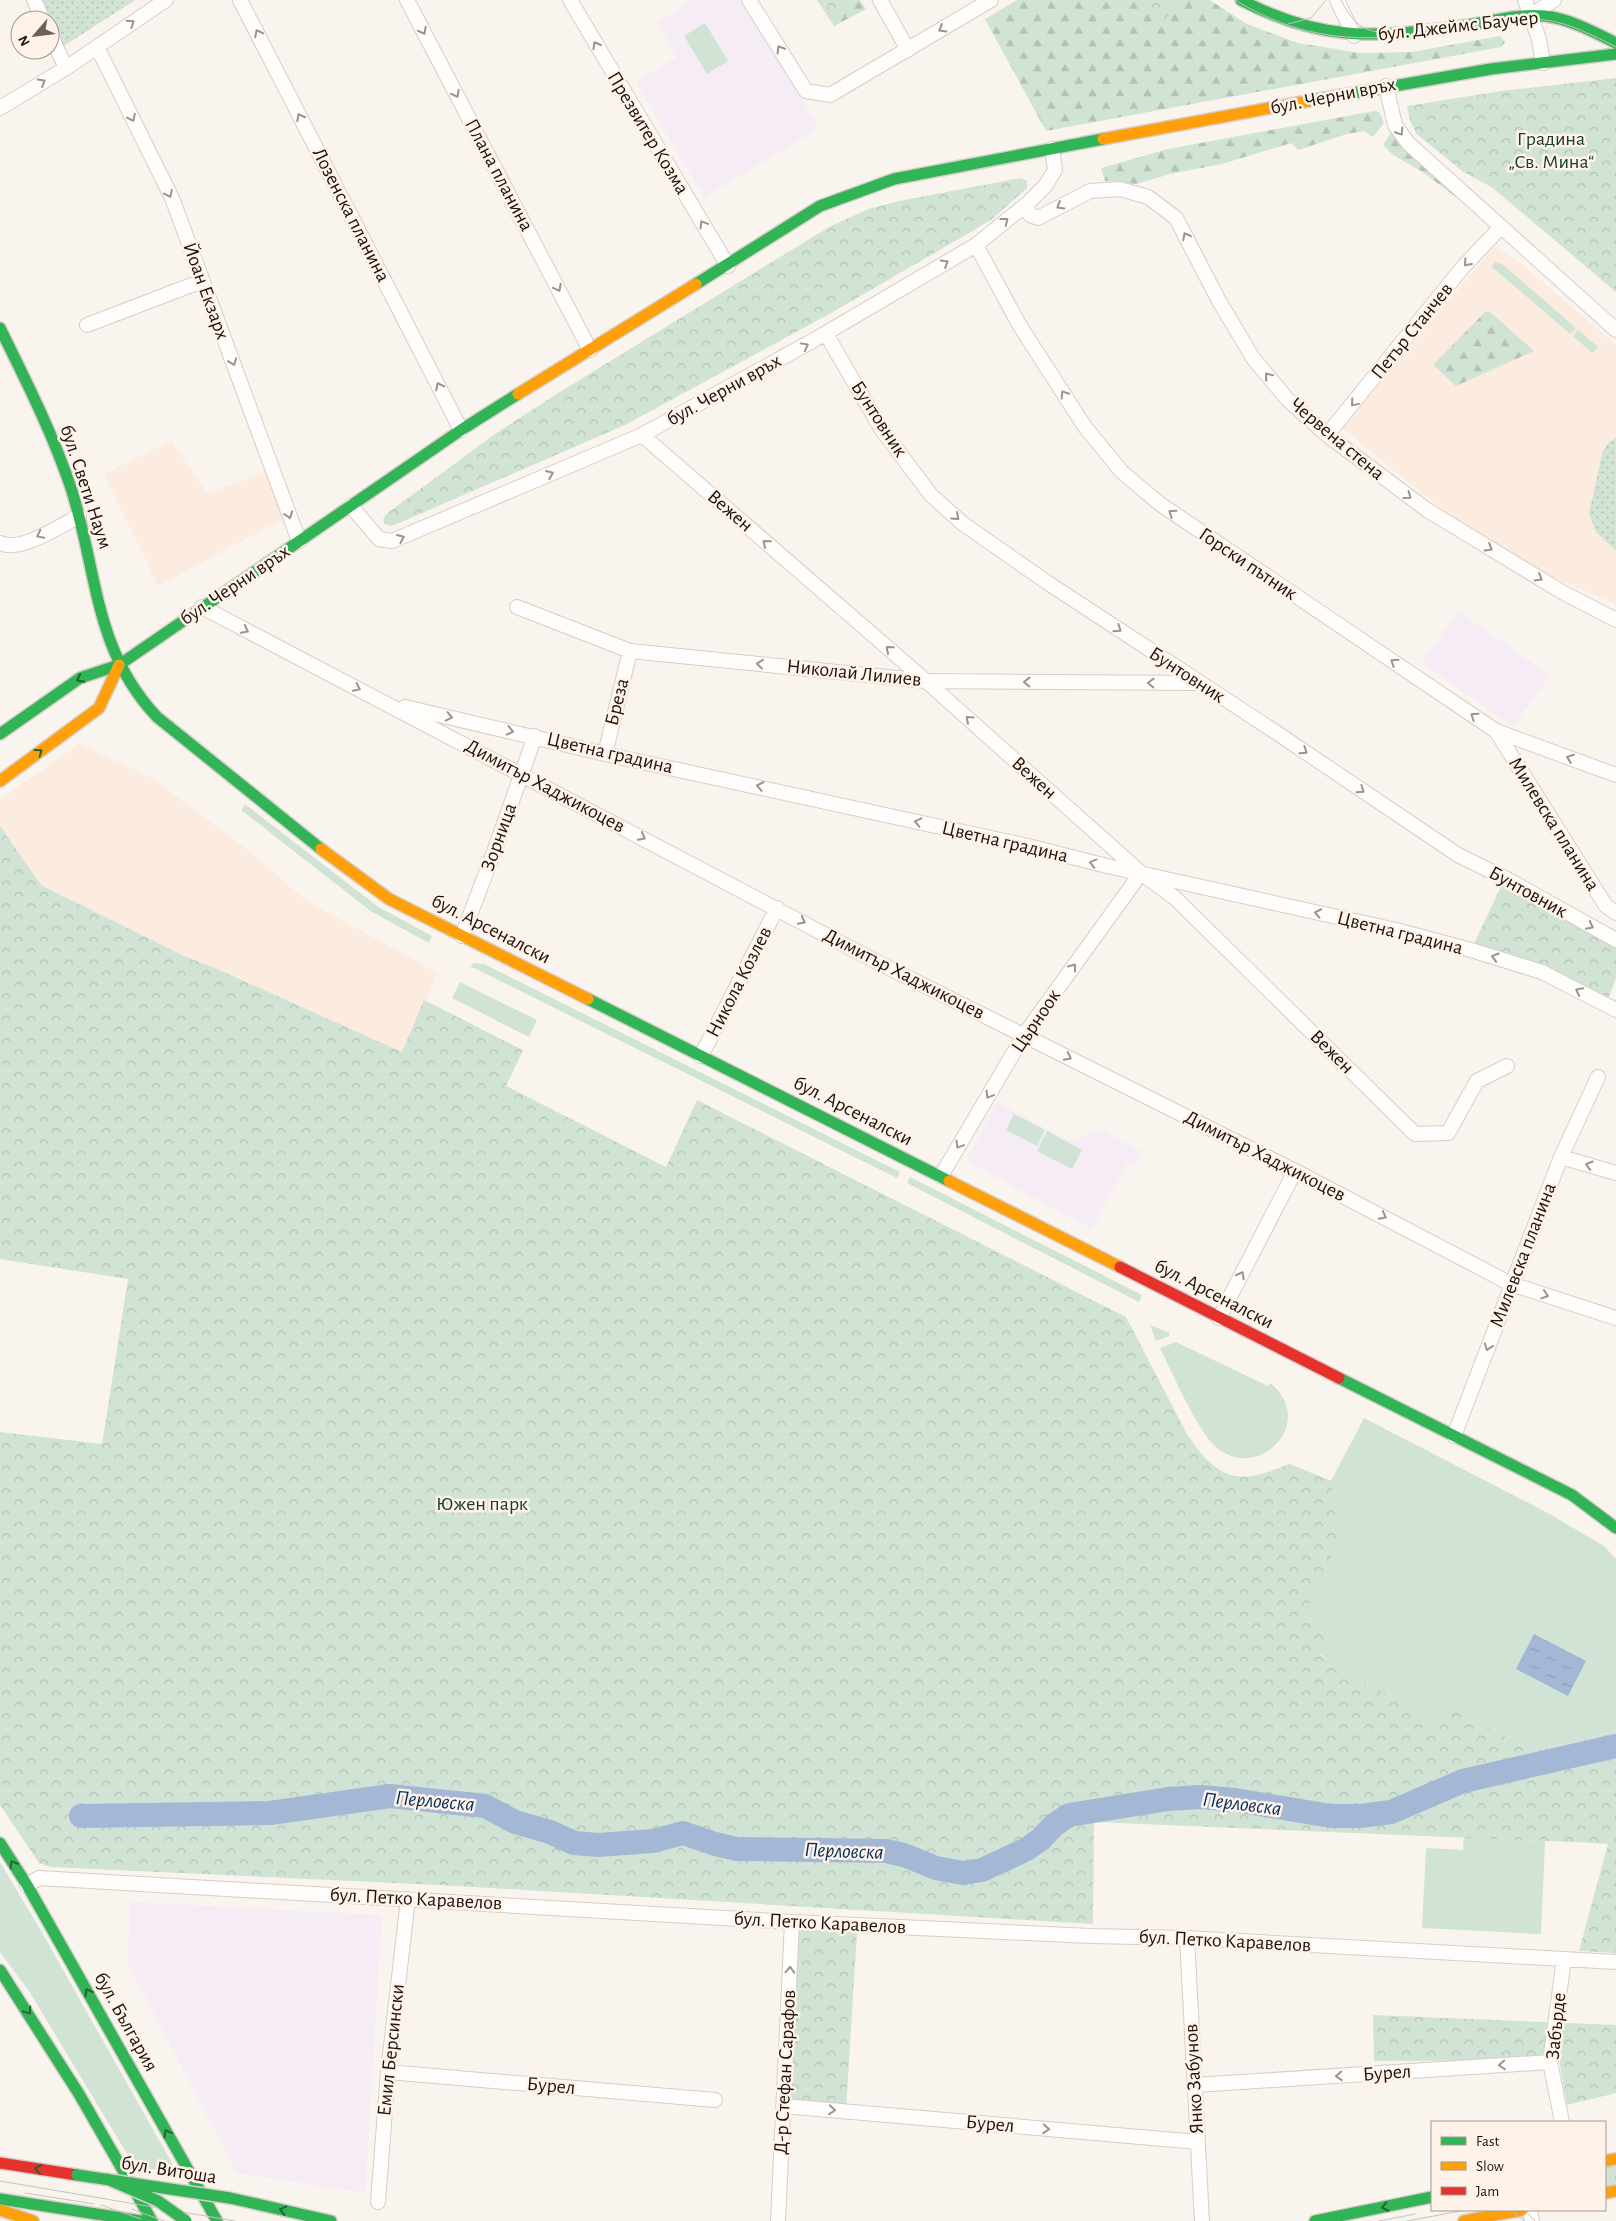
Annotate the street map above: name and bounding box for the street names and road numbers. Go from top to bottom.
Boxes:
street label: бул. Джеймс Баучер [1377,8,1539,44]
street label: Презвитер Козма [604,68,692,198]
street label: бул. Черни връх [1269,74,1398,118]
street label: Плана планина [461,116,537,234]
street label: Лозенска планина [309,145,393,285]
street label: Йоан Екзарх [179,240,233,342]
street label: Петър Станчев [1367,279,1457,383]
street label: бул. Черни връх [663,350,785,430]
street label: Бунтовник [847,377,911,461]
street label: Червена стена [1286,394,1388,484]
street label: бул. Свети Наум [57,423,115,551]
street label: Вежен [704,486,756,536]
street label: Горски пътник [1195,524,1301,604]
street label: бул. Черни връх [177,541,293,629]
street label: Бунтовник [1145,643,1229,707]
street label: Николай Лилиев [786,656,922,690]
street label: Бреза [602,676,632,728]
street label: Цветна градина [545,729,675,777]
street label: Димитър Хаджикоцев [462,735,628,837]
street label: Вежен [1008,753,1060,803]
street label: Милевска планина [1505,754,1603,894]
street label: Зорница [478,800,520,874]
street label: Цветна градина [940,818,1070,866]
street label: Бунтовник [1486,862,1570,922]
street label: бул. Арсеналски [428,890,554,968]
street label: Цветна градина [1335,908,1465,958]
street label: Никола Козлев [703,923,775,1041]
street label: Димитър Хаджикоцев [820,925,988,1023]
street label: Църноок [1008,986,1064,1056]
street label: Вежен [1306,1026,1358,1078]
street label: бул. Арсеналски [790,1072,916,1150]
street label: Димитър Хаджикоцев [1181,1107,1349,1205]
street label: Милевска планина [1486,1180,1560,1330]
street label: бул. Арсеналски [1151,1255,1277,1333]
street label: бул. Петко Каравелов [329,1885,503,1913]
street label: бул. Петко Каравелов [733,1909,907,1937]
street label: бул. Петко Каравелов [1138,1927,1312,1955]
street label: бул. България [91,1969,161,2075]
street label: Емил Берсински [374,1983,408,2117]
street label: Д-р Стефан Сарафов [771,1989,799,2155]
street label: Забърде [1543,1991,1569,2061]
street label: Янко Забунов [1181,2023,1207,2135]
street label: Бурел [1362,2061,1412,2085]
street label: Бурел [526,2074,576,2098]
street label: Бурел [965,2112,1015,2136]
street label: бул. Витоша [120,2153,218,2187]

